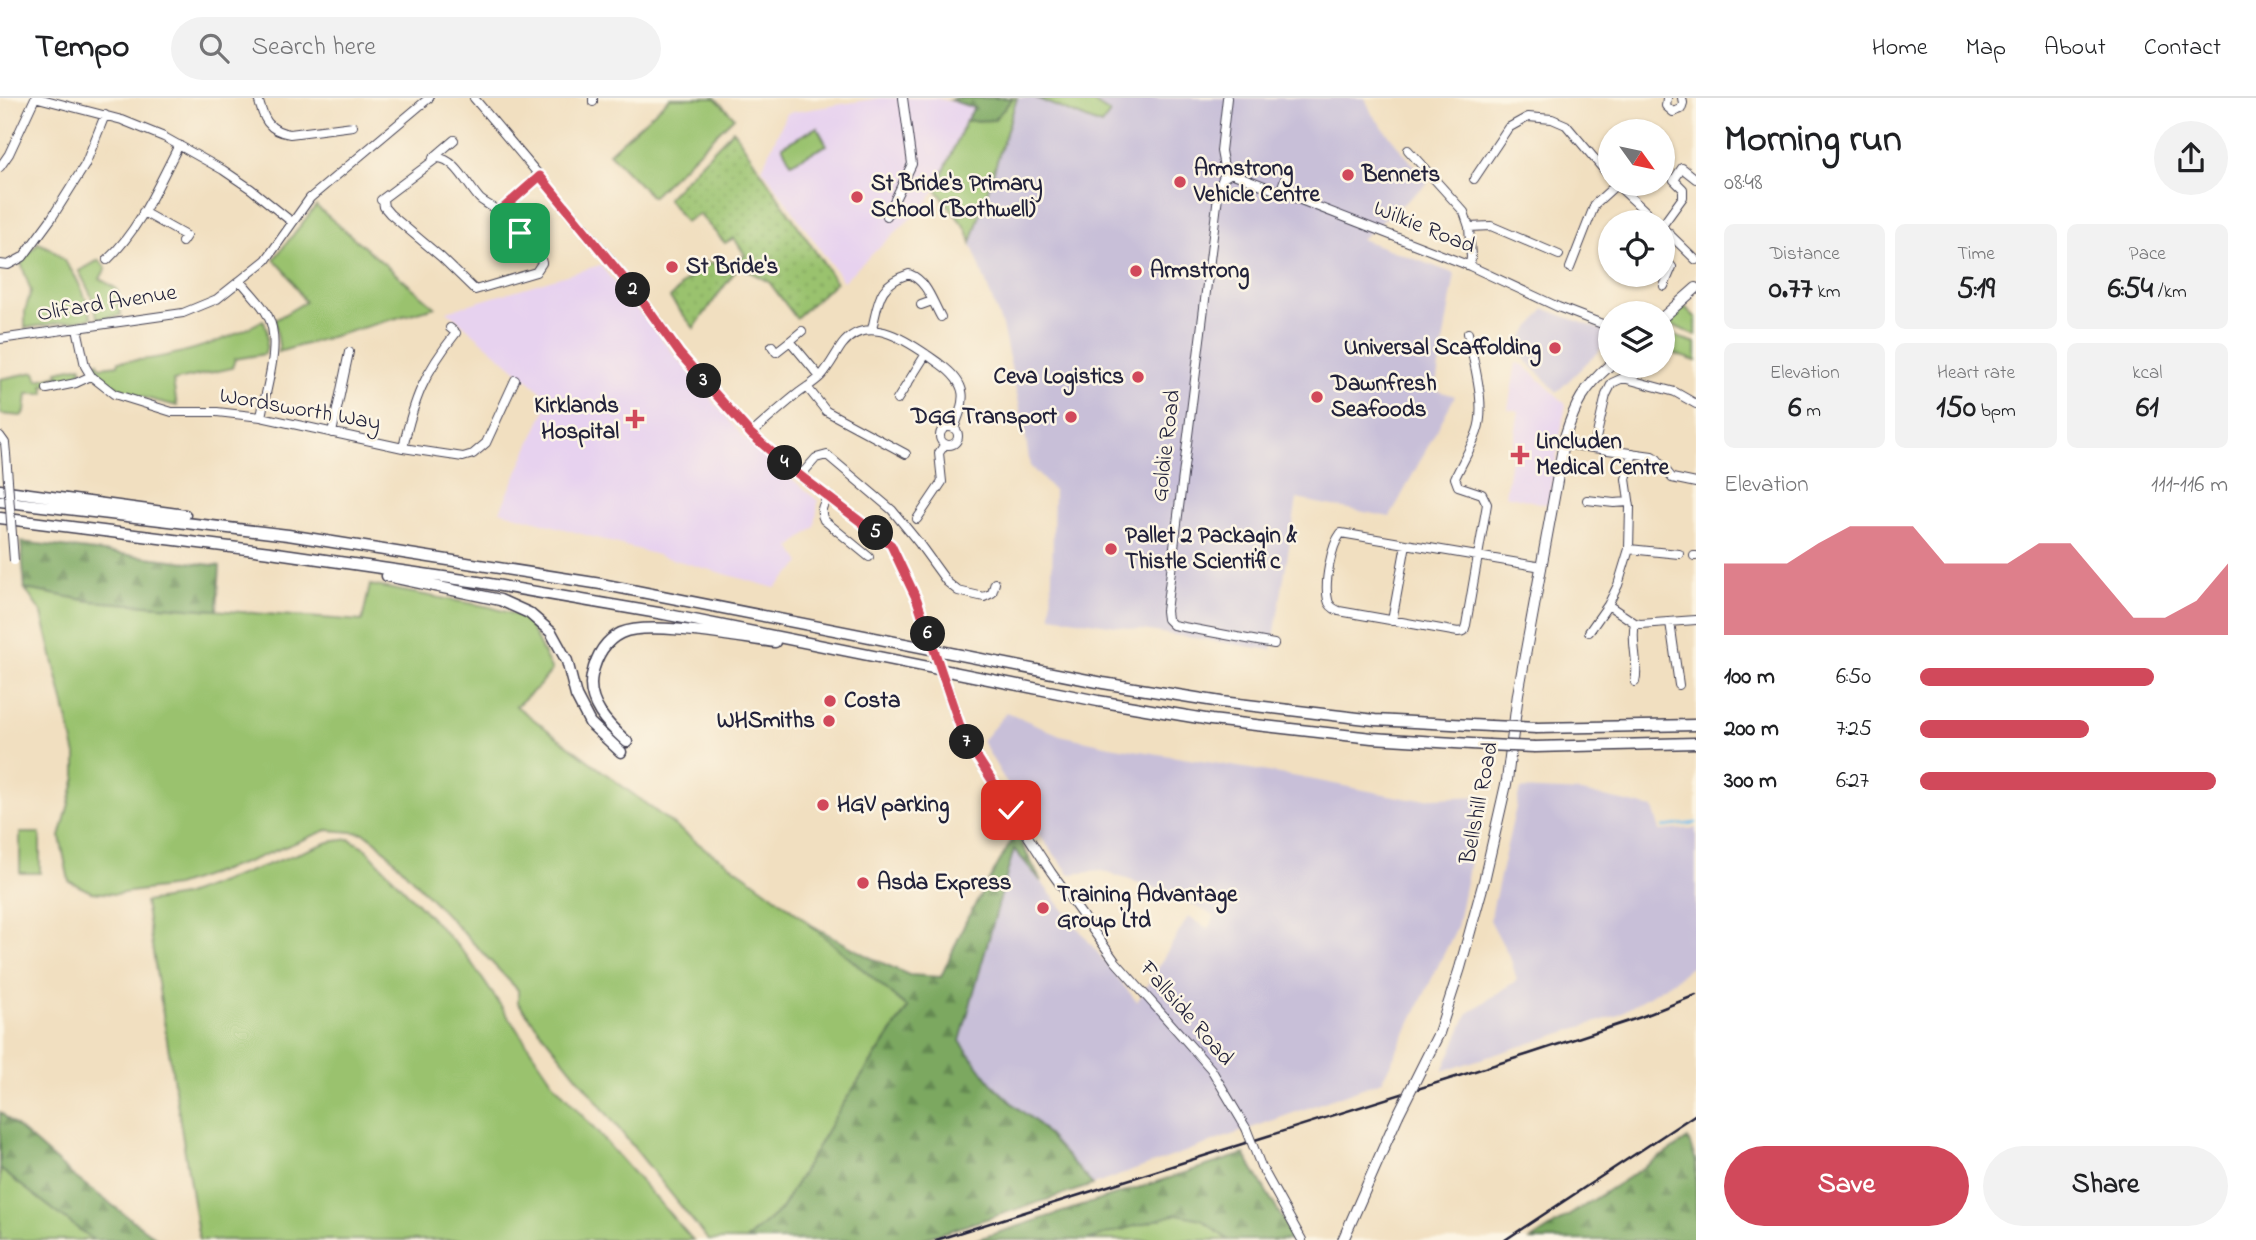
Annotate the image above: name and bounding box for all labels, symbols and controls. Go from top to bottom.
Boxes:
search box [171,17,661,80]
text: Tempo [35,24,129,72]
icon: search [195,29,233,67]
text: Search here [251,29,376,67]
text: Home [1872,31,1928,66]
text: Map [1966,31,2006,66]
text: About [2044,31,2106,66]
text: Contact [2144,31,2221,66]
text: Morning run [1724,113,1902,169]
north arrow [1598,119,1675,196]
map controls [1598,119,1675,378]
button: share [2154,121,2228,195]
place label: Armstrong Vehicle Centre [1193,153,1320,212]
place label: Bennets [1361,159,1440,192]
marker: Bennets [1340,167,1356,183]
text: 08:48 [1724,167,1763,200]
place label: St Bride's Primary School (Bothwell) [871,168,1043,227]
marker: Armstrong Vehicle Centre [1172,174,1188,190]
marker: St Bride's Primary School (Bothwell) [849,189,865,205]
street label: Wilkie Road [1368,193,1480,263]
pin [490,203,550,263]
button: locate [1598,210,1675,287]
icon: arrive [501,214,539,252]
text: Distance [1770,241,1840,268]
text: Time [1957,241,1995,268]
text: Pace [2129,241,2166,268]
place label: St Bride's [686,251,779,284]
place label: Armstrong [1150,255,1249,290]
marker: St Bride's [664,259,680,275]
marker: Armstrong [1128,263,1144,279]
text: 0.77 [1769,268,1813,312]
text: 5:19 [1957,268,1995,312]
text: 6:54 [2108,268,2153,312]
pin: 2 [616,272,650,308]
text: 2 [628,276,637,303]
street label: Olifard Avenue [35,277,180,331]
text: km [1813,279,1840,306]
text: /km [2153,279,2187,306]
button: layers [1598,301,1675,378]
place label: Universal Scaffolding [1344,332,1541,367]
marker: Universal Scaffolding [1547,340,1563,356]
text: Elevation [1770,360,1840,387]
text: Heart rate [1937,360,2015,387]
text: kcal [2132,360,2162,387]
place label: Ceva Logistics [994,361,1124,396]
pin: 3 [686,364,722,398]
text: 3 [700,367,707,394]
place label: Dawnfresh Seafoods [1330,368,1437,427]
marker: Ceva Logistics [1130,369,1146,385]
street label: Wordsworth Way [217,380,383,442]
text: 6 [1788,387,1802,431]
text: 150 [1936,387,1976,431]
text: 61 [2136,387,2159,431]
street label: Goldie Road [1144,388,1190,504]
marker: Dawnfresh Seafoods [1309,389,1325,405]
place label: Kirklands Hospital [534,390,619,449]
text: m [1802,398,1821,425]
text: bpm [1976,398,2016,425]
place label: DGG Transport [910,401,1057,434]
marker: Kirklands Hospital [625,409,645,429]
marker: DGG Transport [1063,409,1079,425]
place label: Lincluden Medical Centre [1536,426,1670,485]
marker: Lincluden Medical Centre [1510,445,1530,465]
pin: 4 [768,446,802,480]
text: 4 [781,449,788,476]
text: Elevation [1724,469,1809,502]
text: 111–116 m [2151,469,2228,502]
pin: 5 [858,516,894,550]
text: 5 [870,519,881,546]
place label: Pallet 2 Packagin & Thistle Scientific [1125,520,1298,579]
marker: Pallet 2 Packagin & Thistle Scientific [1103,541,1119,557]
pin: 6 [911,616,946,652]
text: 6 [923,620,932,647]
text: 100 m [1724,661,1775,694]
text: 6:50 [1836,661,1871,694]
place label: Costa [844,685,900,718]
marker: Costa [822,693,838,709]
place label: WHSmiths [717,705,815,738]
marker: WHSmiths [821,713,837,729]
text: 200 m [1724,713,1779,746]
text: 7:25 [1836,713,1872,746]
pin: 7 [950,724,984,760]
text: 7 [963,728,970,755]
street label: Bellshill Road [1452,739,1508,868]
text: 300 m [1724,765,1777,798]
text: 6:27 [1836,765,1869,798]
pin [981,780,1041,840]
place label: HGV parking [837,789,949,824]
icon: check [992,791,1030,829]
marker: HGV parking [815,797,831,813]
place label: Asda Express [877,867,1012,900]
marker: Asda Express [855,875,871,891]
place label: Training Advantage Group Ltd [1057,879,1238,938]
marker: Training Advantage Group Ltd [1035,900,1051,916]
street label: Fallside Road [1130,953,1241,1074]
button: Save [1724,1146,1969,1226]
button: Share [1983,1146,2228,1226]

